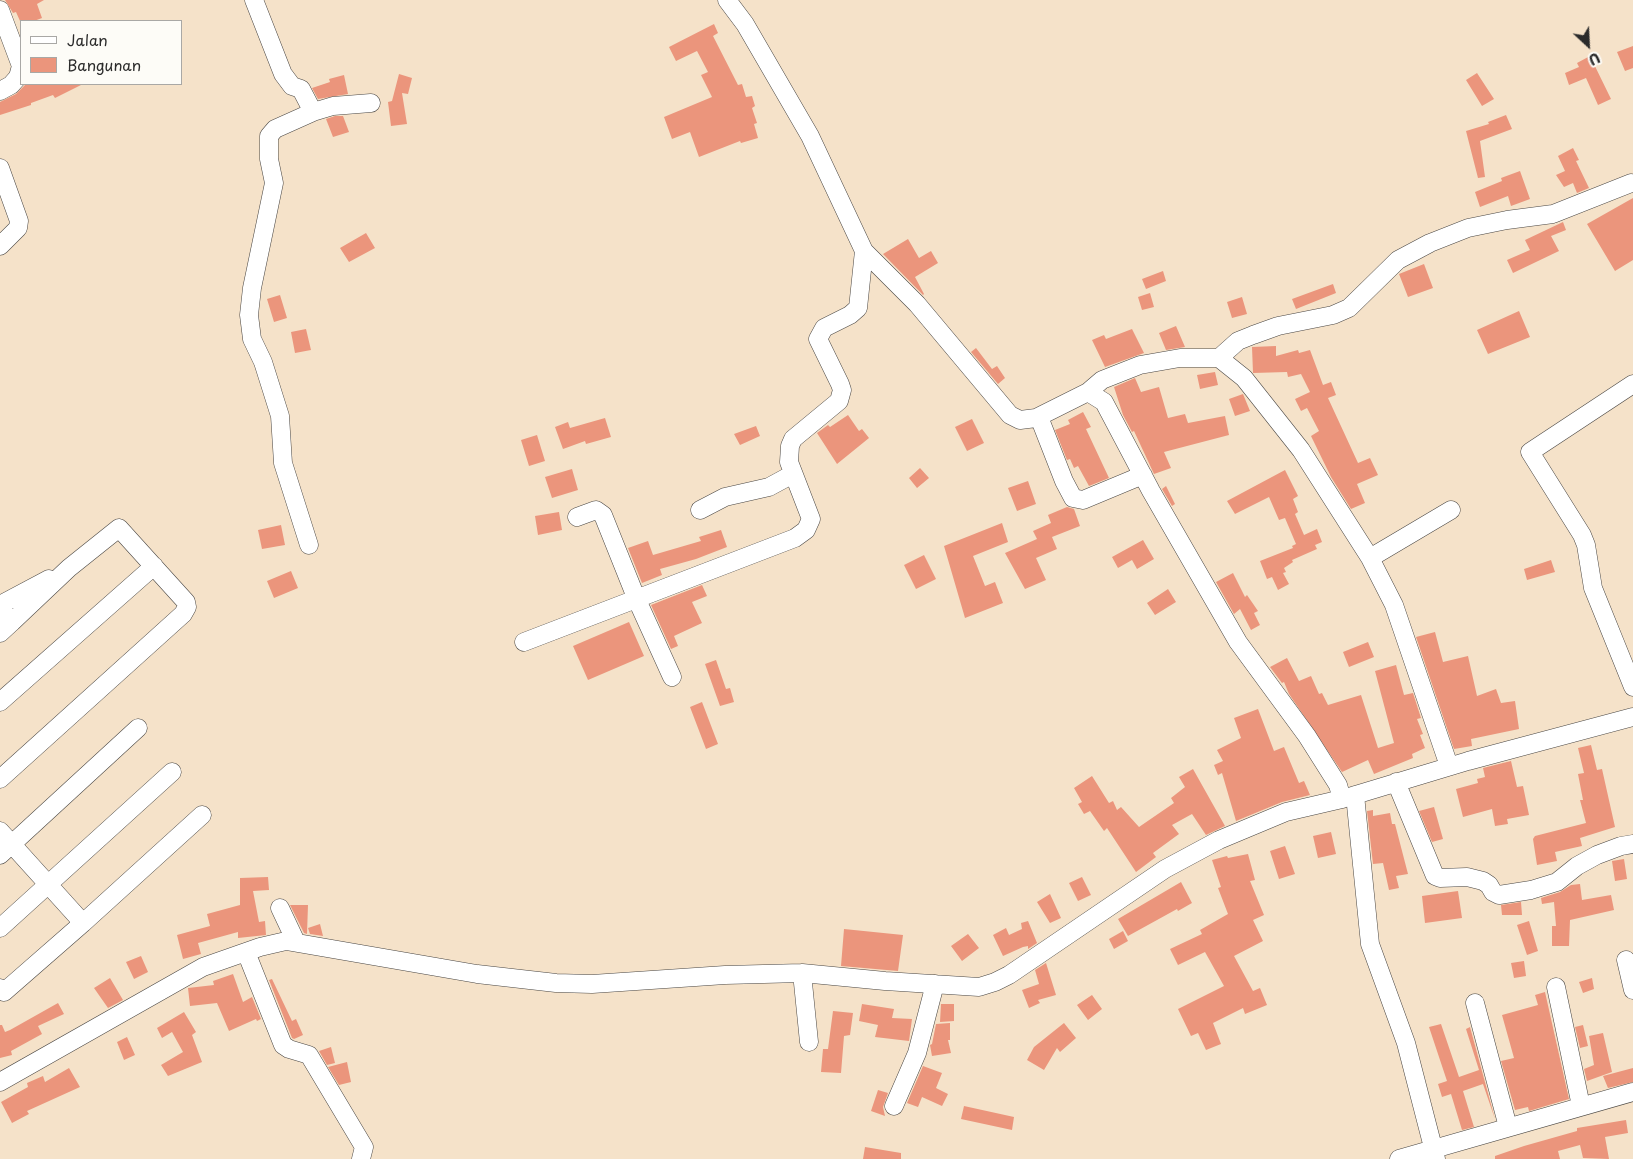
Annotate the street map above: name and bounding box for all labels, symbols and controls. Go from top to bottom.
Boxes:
legend [20,20,182,85]
north arrow [1563,20,1613,70]
text: Jalan [67,28,108,51]
text: U [1585,47,1604,71]
text: Bangunan [67,53,141,76]

